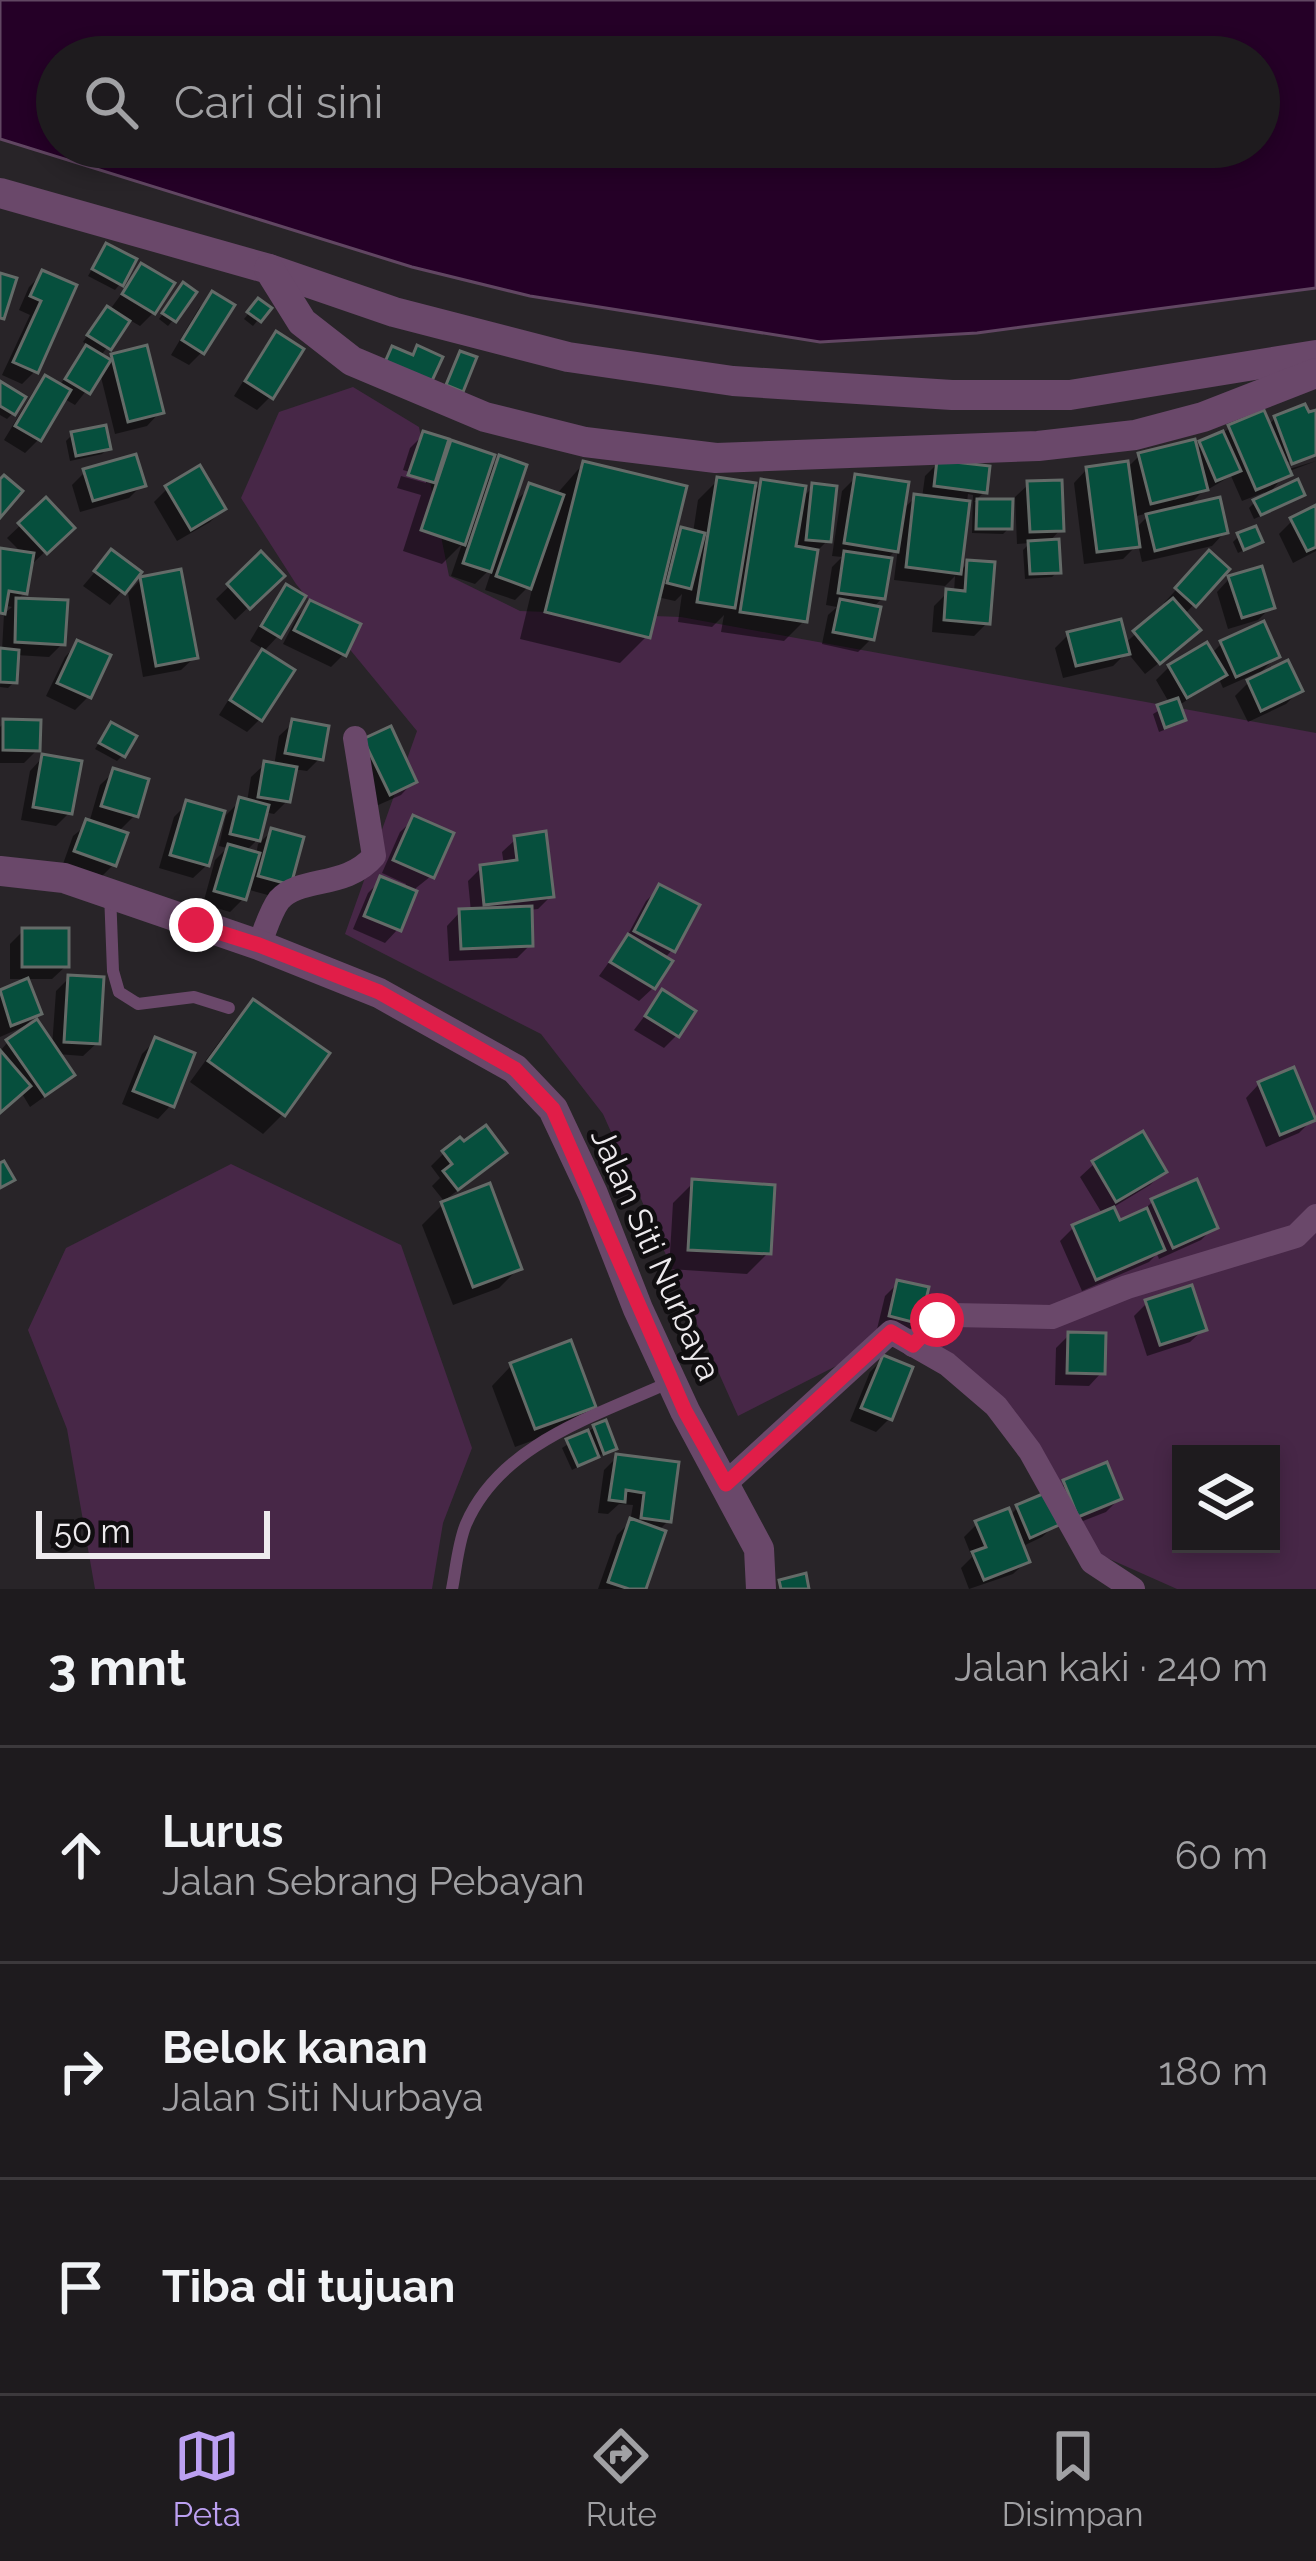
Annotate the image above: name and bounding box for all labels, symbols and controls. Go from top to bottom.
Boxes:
search box [36,36,1280,168]
icon: search [78,69,144,135]
text: Cari di sini [174,76,383,129]
route end [169,898,223,952]
street label: Jalan Siti Nurbaya [583,1122,729,1386]
route start [910,1293,964,1347]
map controls [1172,1445,1280,1553]
button: layers [1172,1445,1280,1553]
scale bar [36,1505,270,1558]
text: 50 m [54,1512,131,1551]
text: 3 mnt [48,1637,186,1697]
text: Jalan kaki · 240 m [954,1644,1268,1690]
text: Lurus [162,1805,284,1858]
icon: ahead [48,1822,114,1888]
text: 60 m [1175,1832,1268,1878]
text: Jalan Sebrang Pebayan [162,1858,585,1904]
text: Belok kanan [162,2021,428,2074]
icon: right [48,2038,114,2104]
text: 180 m [1159,2048,1268,2094]
text: Jalan Siti Nurbaya [162,2074,483,2120]
icon: arrive [48,2254,114,2320]
text: Tiba di tujuan [162,2260,455,2313]
tab: Peta [172,2423,241,2534]
tab: Rute [586,2423,657,2534]
tab: Disimpan [1002,2423,1144,2534]

